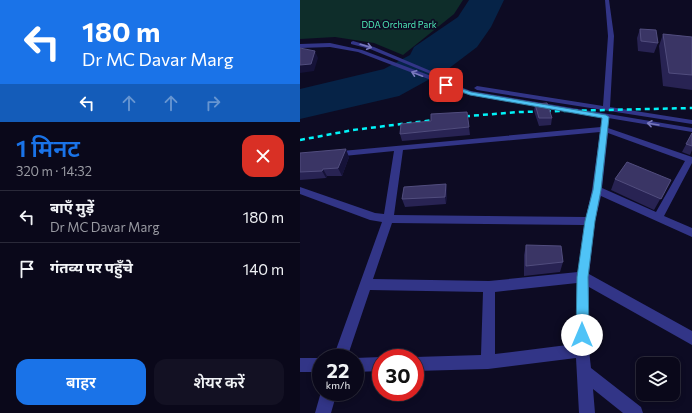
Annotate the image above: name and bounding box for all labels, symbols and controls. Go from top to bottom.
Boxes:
text: 180 m [82,14,160,48]
icon: left [16,16,68,68]
park label: DDA Orchard Park [361,19,437,30]
one-way arrow [360,43,373,51]
text: Dr MC Davar Marg [82,48,234,70]
pin [429,68,463,102]
one-way arrow [411,70,423,77]
icon: arrive [435,74,457,96]
icon: left [76,92,98,114]
icon: ahead [118,92,140,114]
icon: ahead [160,92,182,114]
icon: right [202,92,224,114]
one-way arrow [647,120,660,128]
text: 1 मिनट [16,133,80,162]
button: close [242,135,284,177]
text: 320 m · 14:32 [16,163,92,179]
text: बाएँ मुड़ें [50,198,94,216]
icon: left [16,206,38,228]
text: 180 m [243,208,284,226]
text: Dr MC Davar Marg [50,219,159,235]
icon: arrive [16,258,38,280]
text: गंतव्य पर पहुँचे [50,258,133,276]
text: 140 m [243,260,284,278]
position arrow [561,314,603,356]
speed limit sign: 30 [372,349,424,401]
map controls [636,357,680,401]
button: layers [636,357,680,401]
text: 22 [327,358,349,382]
button: बाहर [16,359,146,405]
button: शेयर करें [154,359,284,405]
text: km/h [326,379,350,391]

